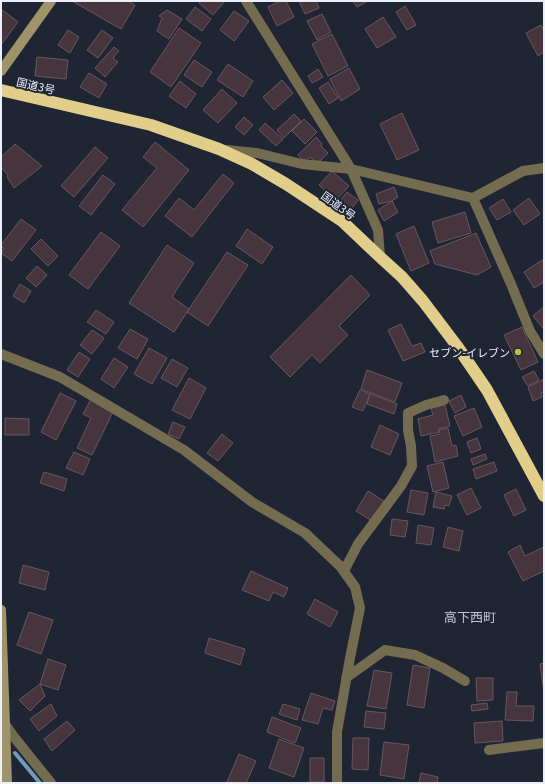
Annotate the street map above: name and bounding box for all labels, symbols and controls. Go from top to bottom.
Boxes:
street label: 国道3号 [15,73,57,97]
street label: 国道3号 [318,187,360,223]
place label: セブン-イレブン [429,344,510,360]
marker: セブン-イレブン [513,347,523,357]
district label: 高下西町 [444,607,496,626]

